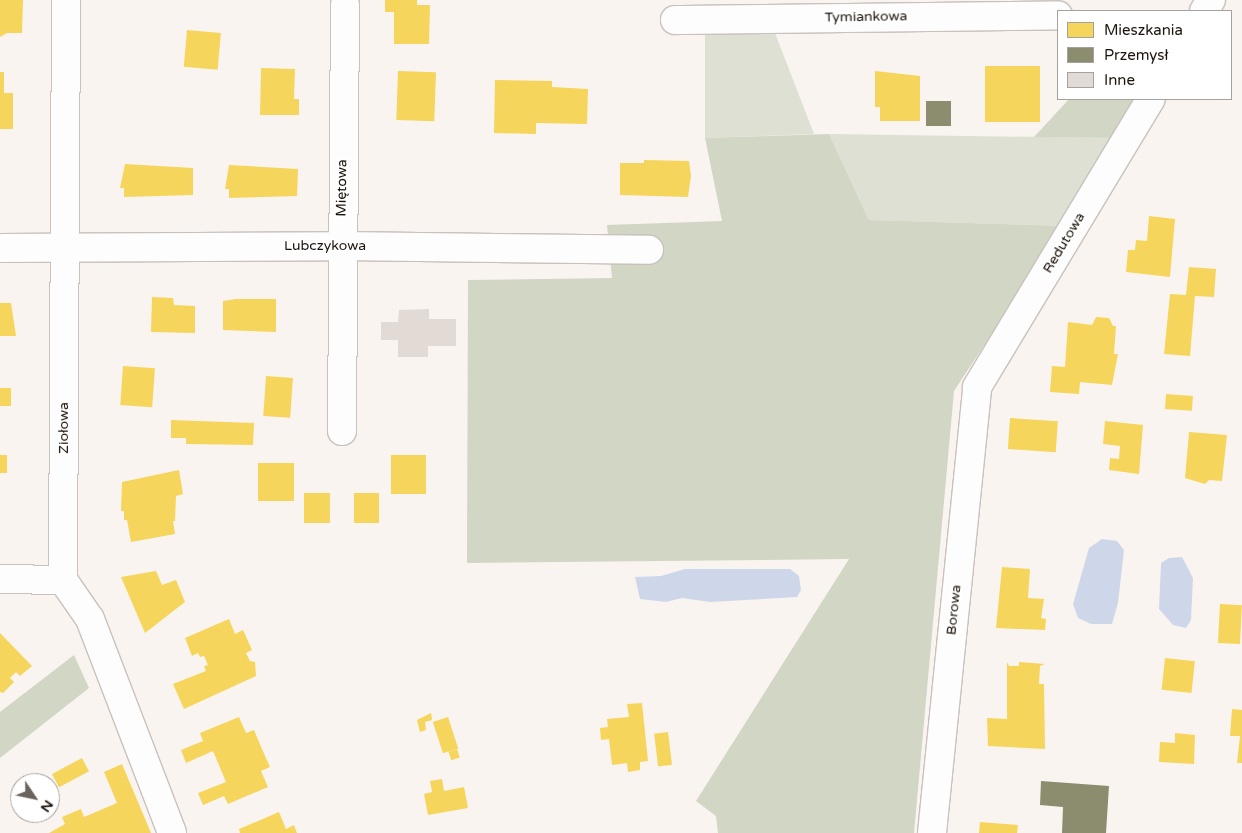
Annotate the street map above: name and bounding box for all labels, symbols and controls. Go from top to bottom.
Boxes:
street label: Tymiankowa [825,8,907,26]
legend [1057,10,1232,100]
text: Mieszkania [1104,21,1183,39]
text: Przemysł [1104,46,1168,64]
text: Inne [1104,71,1135,89]
street label: Miętowa [333,159,351,217]
street label: Redutowa [1039,210,1089,276]
street label: Lubczykowa [284,238,366,254]
street label: Ziołowa [56,402,72,454]
street label: Borowa [943,584,965,636]
north arrow [10,773,60,823]
text: N [37,797,57,816]

